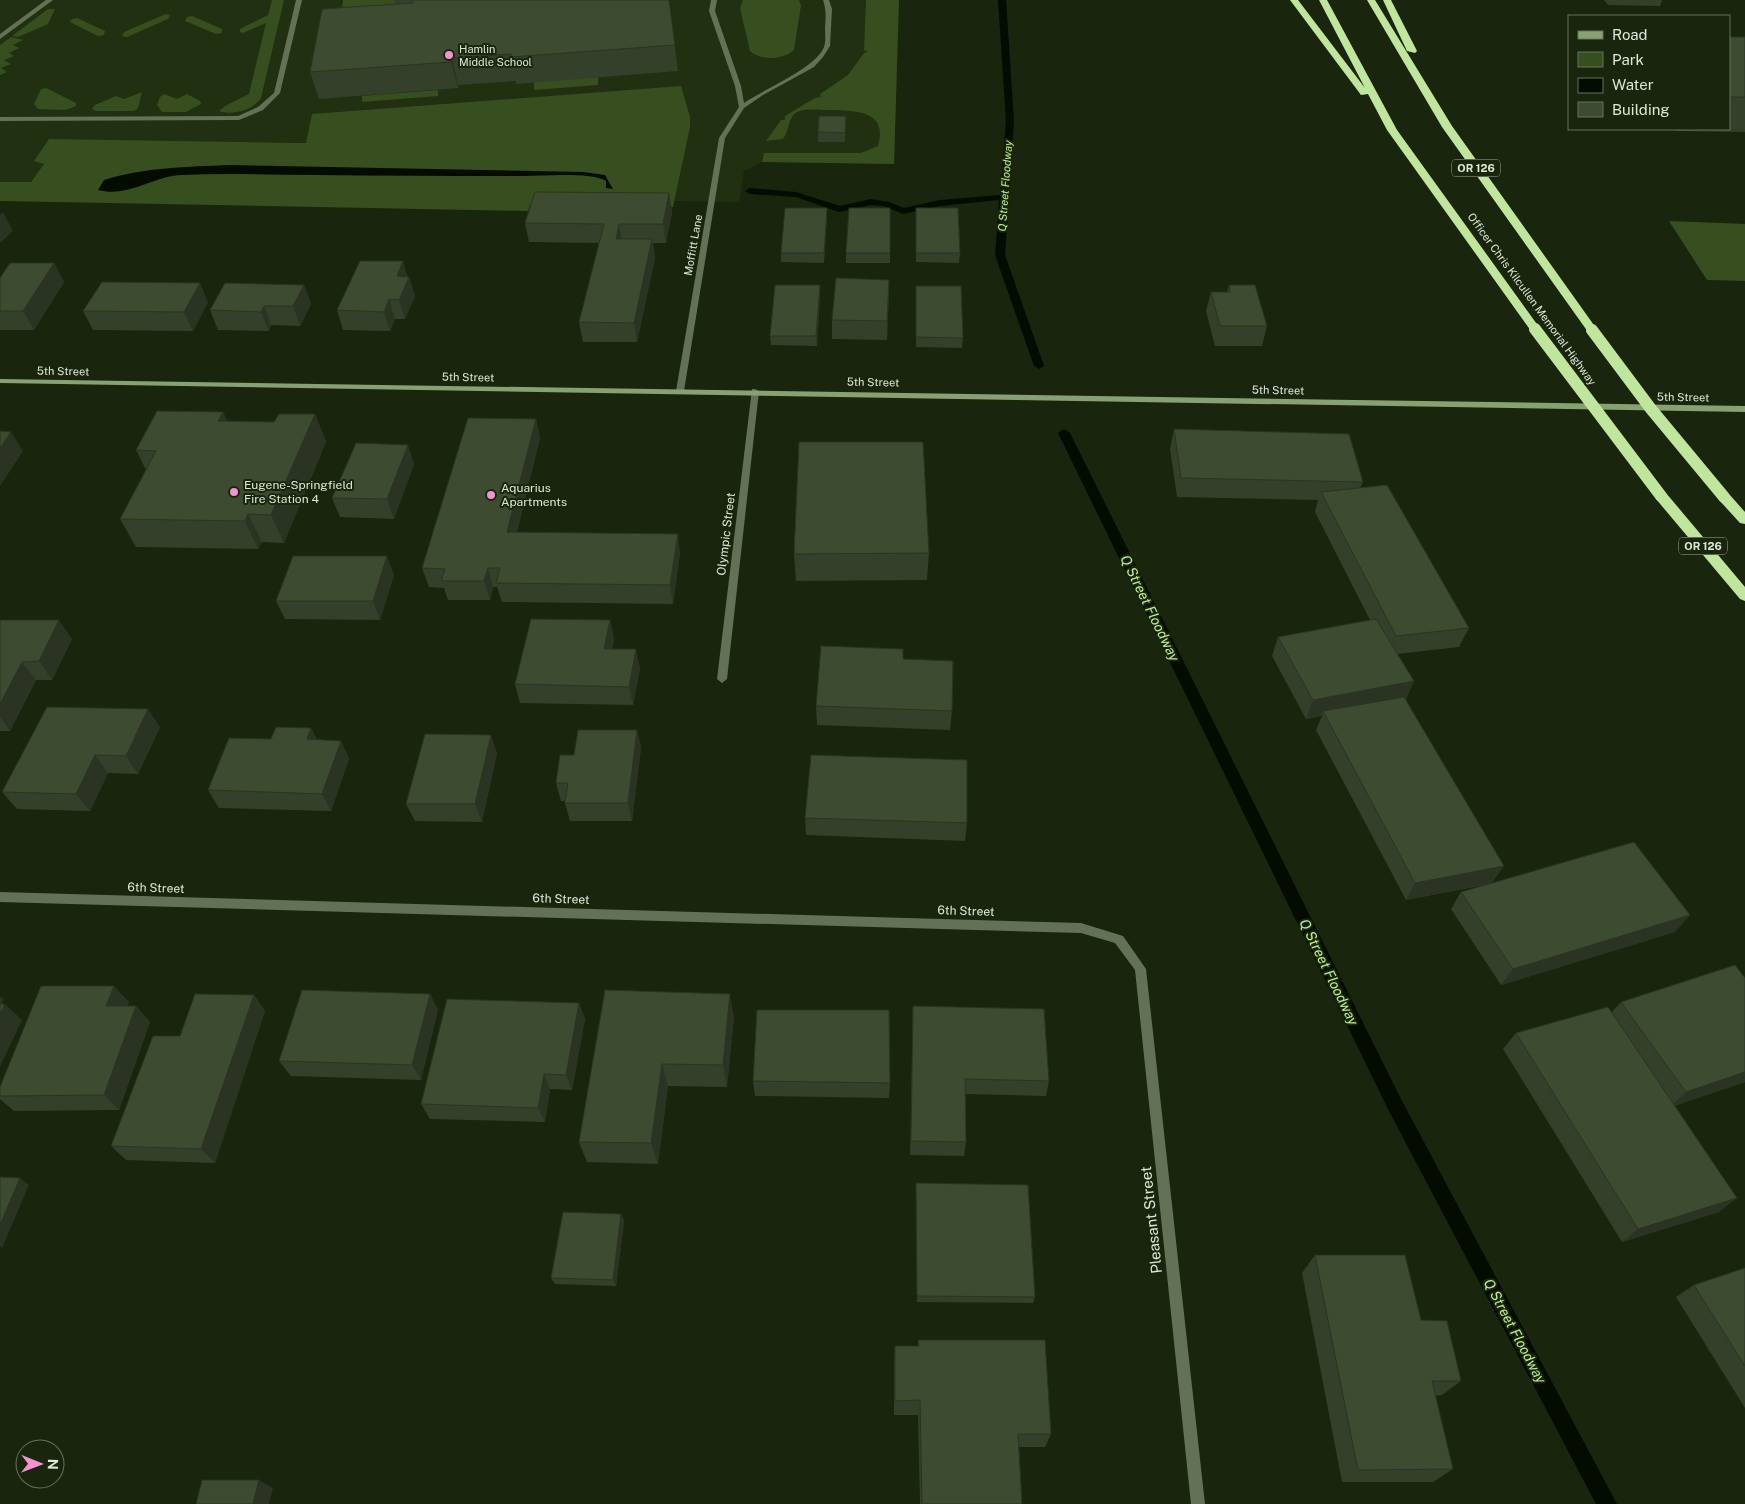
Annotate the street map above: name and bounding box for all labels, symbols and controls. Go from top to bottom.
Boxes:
legend [1568,15,1730,130]
text: Road [1612,26,1648,43]
place label: Hamlin Middle School [459,43,532,68]
marker: Hamlin Middle School [443,49,455,61]
text: Park [1612,51,1644,68]
text: Water [1612,76,1654,93]
text: Building [1612,101,1670,118]
water label: Q Street Floodway [996,140,1014,232]
road number: OR 126 [1452,160,1500,177]
street label: Officer Chris Kilcullen Memorial Highway [1465,211,1599,387]
street label: Moffitt Lane [682,213,704,277]
street label: 5th Street [37,365,89,377]
street label: 5th Street [442,371,494,383]
street label: 5th Street [847,376,899,388]
street label: 5th Street [1252,384,1304,396]
street label: 5th Street [1657,391,1709,403]
place label: Eugene-Springfield Fire Station 4 [244,478,353,506]
place label: Aquarius Apartments [501,481,567,509]
marker: Eugene-Springfield Fire Station 4 [228,486,240,498]
marker: Aquarius Apartments [485,489,497,501]
street label: Olympic Street [714,491,738,576]
road number: OR 126 [1679,538,1727,554]
water label: Q Street Floodway [1117,552,1183,664]
street label: 6th Street [127,880,185,896]
street label: 6th Street [532,891,590,907]
street label: 6th Street [937,903,995,919]
water label: Q Street Floodway [1296,916,1362,1028]
street label: Pleasant Street [1137,1165,1165,1275]
water label: Q Street Floodway [1481,1276,1550,1387]
north arrow [15,1439,65,1489]
text: N [45,1459,61,1470]

